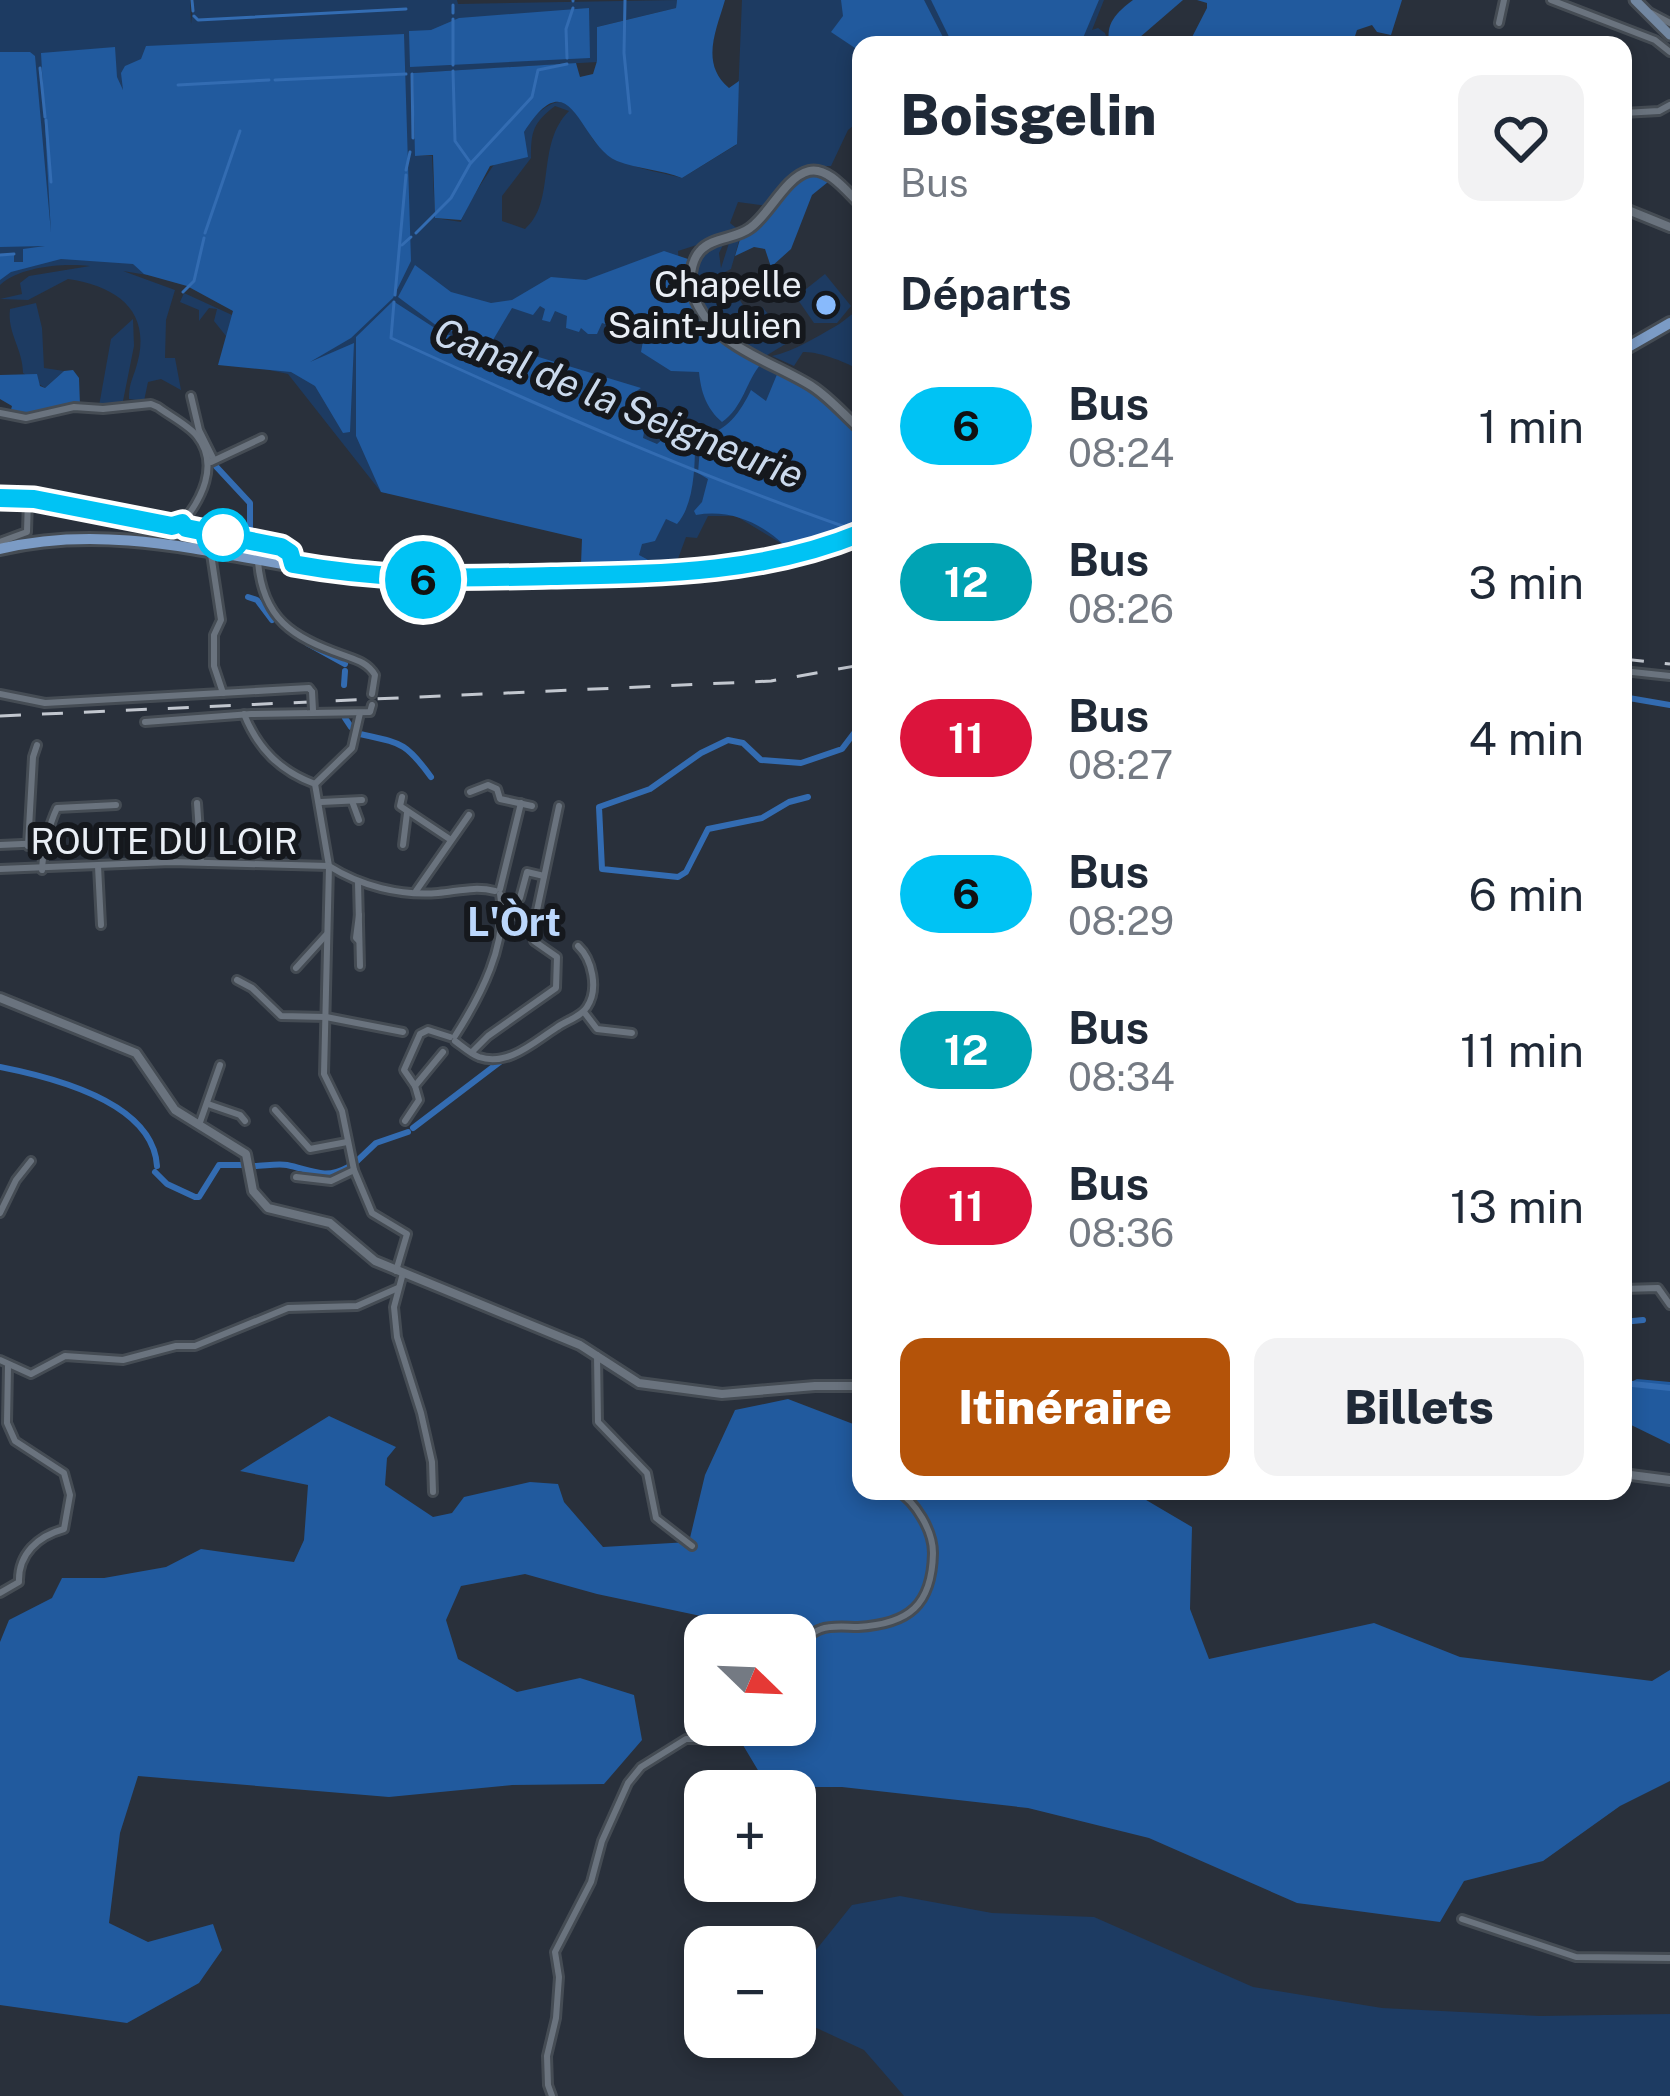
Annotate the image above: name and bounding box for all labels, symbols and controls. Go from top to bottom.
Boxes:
button: heart [1458,75,1584,201]
text: Boisgelin [900,81,1157,148]
text: Bus [900,160,969,206]
place label: Chapelle Saint-Julien [607,263,802,346]
text: Départs [900,267,1072,320]
marker: Chapelle Saint-Julien [813,292,839,318]
water label: Canal de la Seigneurie [428,308,810,498]
text: Bus [1068,377,1149,430]
text: 1 min [1478,400,1584,453]
text: 6 [952,401,980,450]
text: 08:24 [1068,430,1174,476]
unlabelled marker [198,510,248,560]
text: Bus [1068,533,1149,586]
line badge: 6 [384,541,462,619]
text: 6 [409,555,437,604]
text: 3 min [1468,556,1584,609]
text: 12 [944,557,988,606]
text: 08:26 [1068,586,1174,632]
text: Bus [1068,689,1149,742]
text: 4 min [1468,712,1584,765]
text: 11 [948,713,984,762]
text: 08:27 [1068,742,1173,788]
street label: ROUTE DU LOIR [30,820,298,862]
text: Bus [1068,845,1149,898]
text: 6 min [1469,868,1584,921]
text: 6 [952,869,980,918]
district label: L'Òrt [467,898,561,945]
text: 08:29 [1068,898,1174,944]
text: Bus [1068,1001,1149,1054]
text: 11 min [1460,1024,1584,1077]
text: 12 [944,1025,988,1074]
text: 08:34 [1068,1054,1175,1100]
text: Bus [1068,1157,1149,1210]
text: 13 min [1450,1180,1584,1233]
text: 11 [948,1181,984,1230]
text: 08:36 [1068,1210,1174,1256]
button: Itinéraire [900,1338,1230,1476]
button: Billets [1254,1338,1584,1476]
north arrow [684,1614,816,1746]
map controls [684,1614,816,2058]
button: + [684,1770,816,1902]
button: − [684,1926,816,2058]

